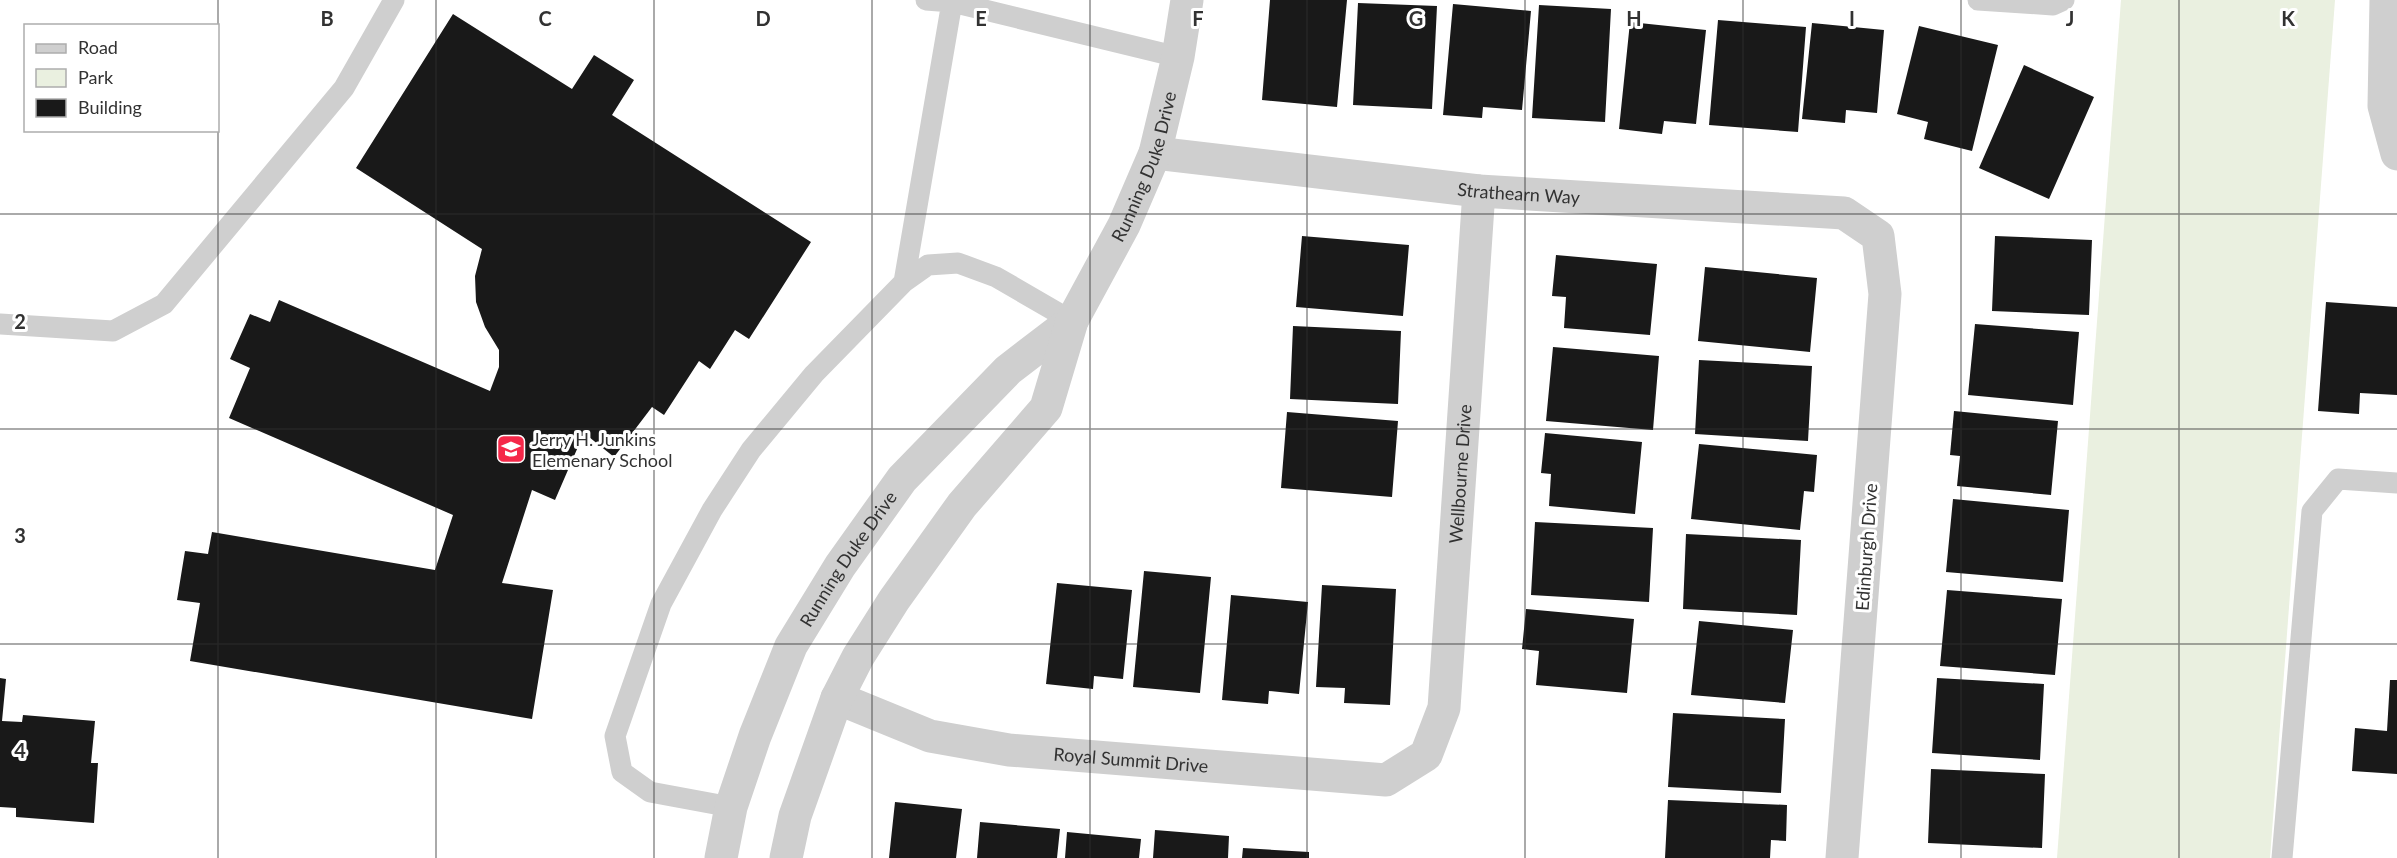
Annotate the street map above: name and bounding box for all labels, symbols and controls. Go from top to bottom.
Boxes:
text: B [320,6,334,30]
text: C [538,6,552,30]
text: D [755,6,771,30]
text: E [975,6,987,30]
text: F [1192,6,1204,30]
text: G [1409,6,1423,30]
text: H [1626,6,1642,30]
text: I [1849,6,1855,30]
text: J [2066,6,2074,30]
text: K [2281,6,2295,30]
legend [24,24,219,132]
text: Road [78,36,118,58]
text: Park [78,66,114,88]
street label: Running Duke Drive [1106,89,1180,245]
text: Building [78,96,142,118]
street label: Strathearn Way [1456,178,1581,208]
text: 2 [14,309,26,333]
street label: Wellbourne Drive [1444,403,1476,544]
place label: Jerry H. Junkins Elemenary School [532,428,672,471]
school or university icon: Jerry H. Junkins Elemenary School [495,433,527,465]
street label: Edinburgh Drive [1851,482,1881,612]
street label: Running Duke Drive [795,487,901,631]
text: 3 [14,523,26,547]
text: 4 [14,738,26,762]
street label: Royal Summit Drive [1053,743,1209,777]

